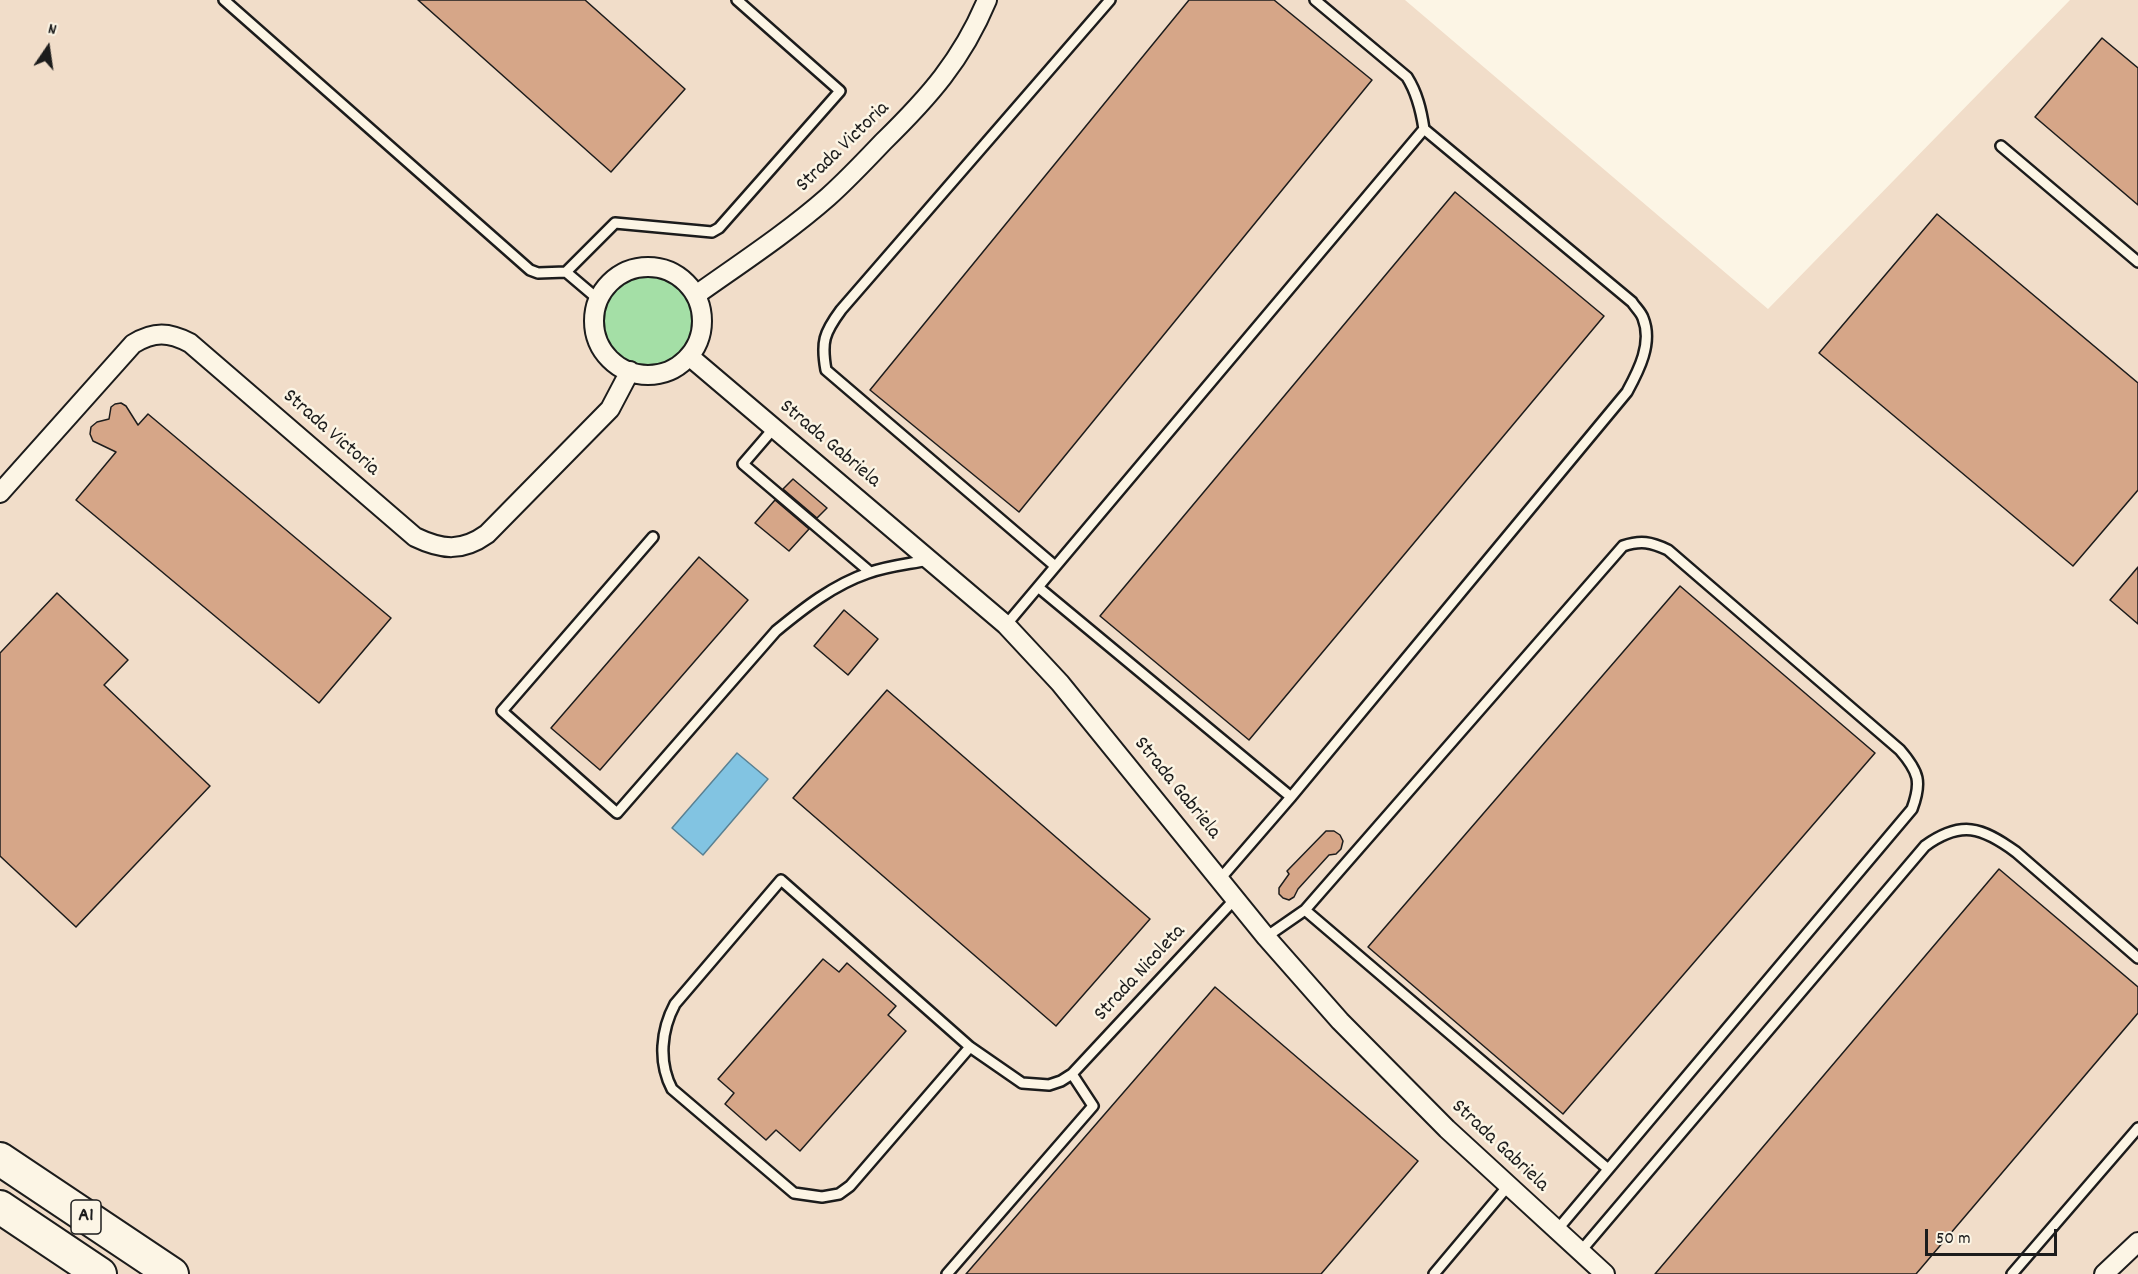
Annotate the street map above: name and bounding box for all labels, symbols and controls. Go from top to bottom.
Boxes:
north arrow [18,18,78,78]
text: N [46,18,59,42]
street label: Strada Victoria [792,97,896,199]
street label: Strada Victoria [276,385,384,483]
street label: Strada Gabriela [773,395,885,495]
street label: Strada Gabriela [1127,733,1225,845]
street label: Strada Nicoleta [1090,920,1192,1028]
street label: Strada Gabriela [1445,1095,1553,1199]
road number: A1 [71,1200,101,1234]
scale bar [1928,1217,2060,1255]
text: 50 m [1936,1227,1971,1252]

